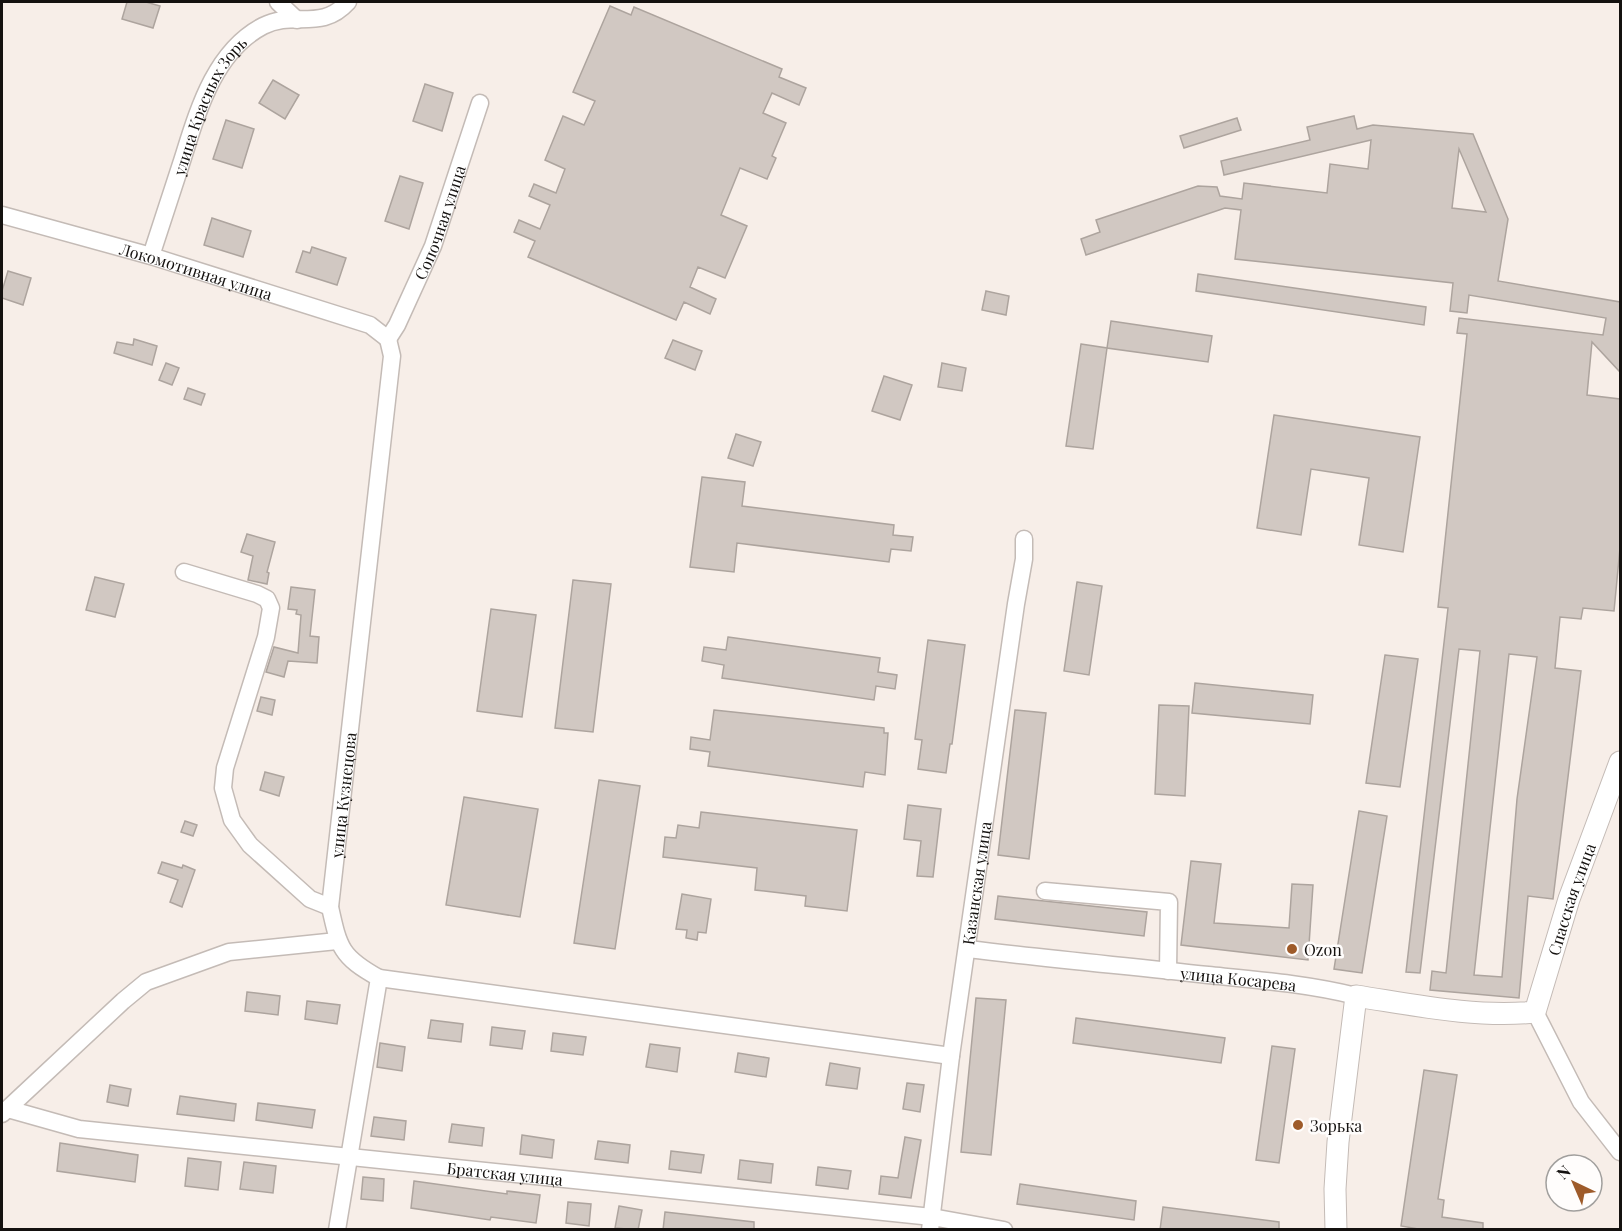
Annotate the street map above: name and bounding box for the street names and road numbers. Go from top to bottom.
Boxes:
street label: улица Красных Зорь [167,31,251,179]
street label: Сопочная улица [409,162,469,283]
street label: Локомотивная улица [117,237,275,304]
street label: улица Кузнецова [325,731,360,860]
street label: Казанская улица [957,820,995,946]
street label: Спасская улица [1542,840,1599,958]
street label: улица Косарева [1178,961,1298,995]
street label: Братская улица [446,1157,564,1189]

